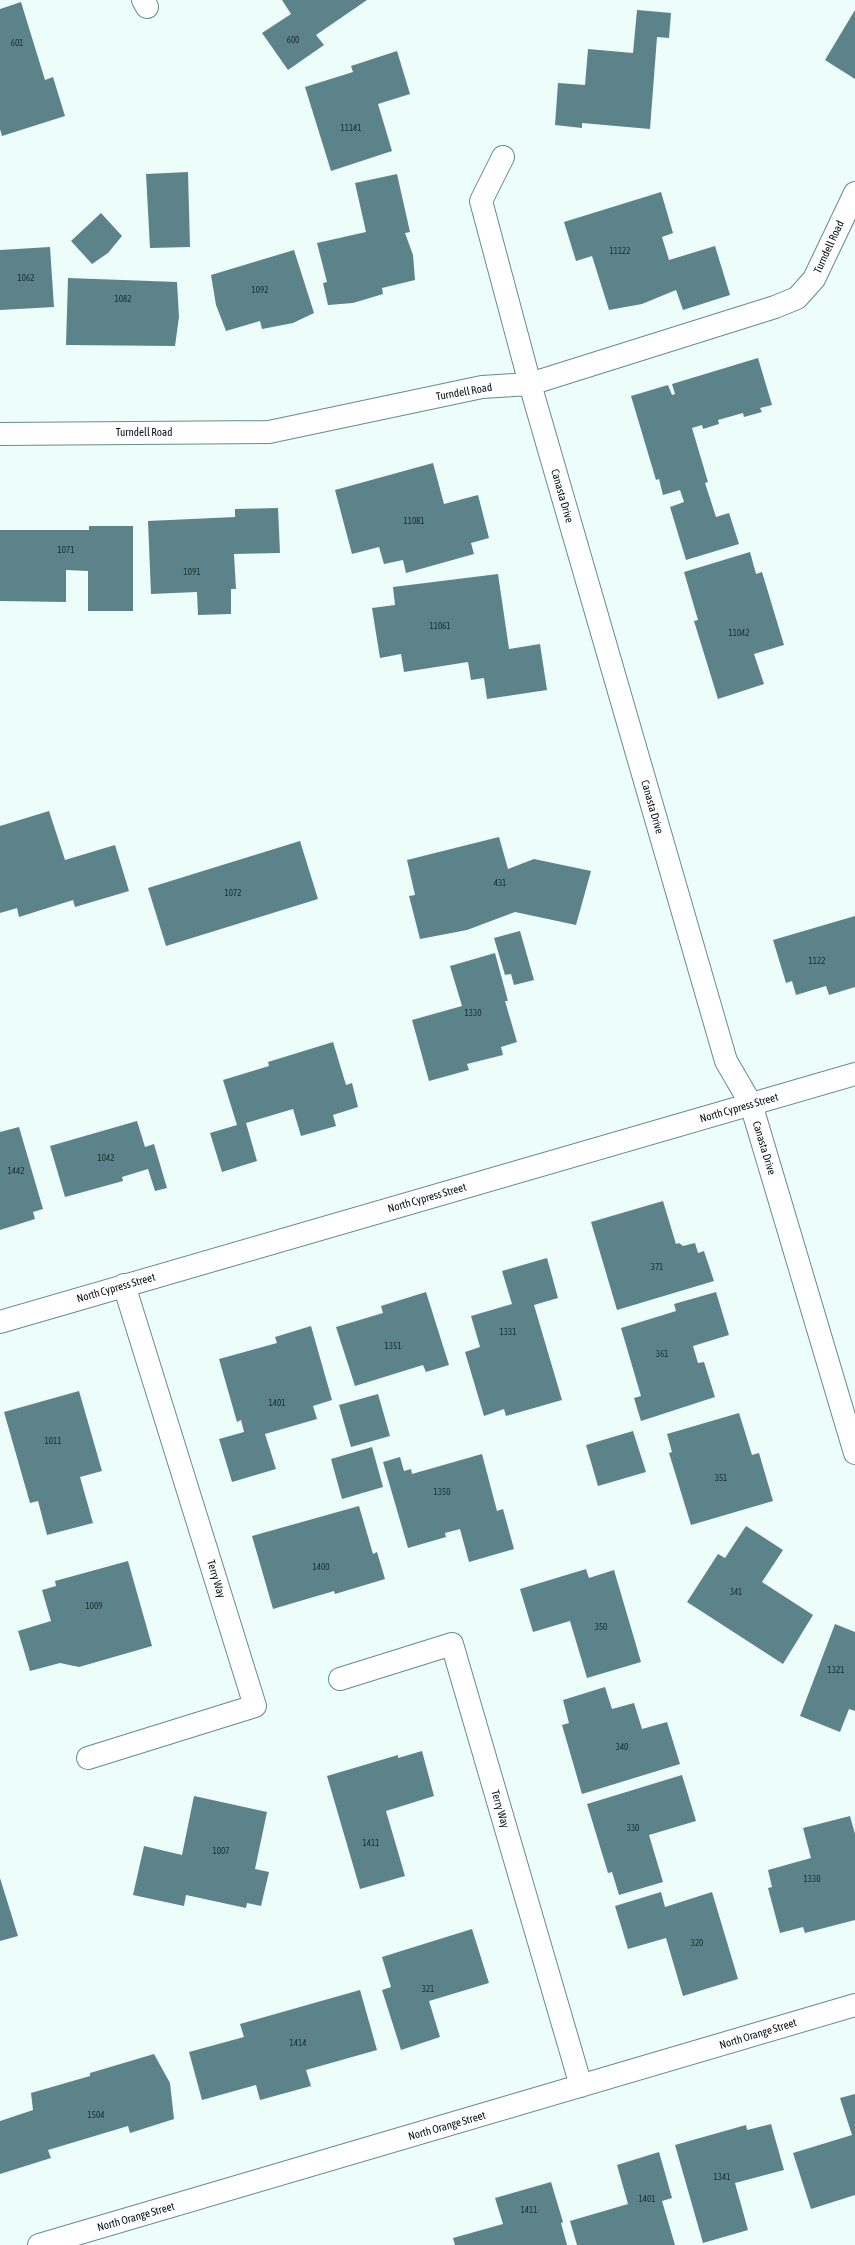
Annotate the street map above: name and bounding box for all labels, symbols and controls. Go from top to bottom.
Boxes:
house number: 600 [287,35,299,45]
house number: 601 [11,38,23,48]
house number: 11141 [340,123,362,133]
street label: Turndell Road [811,219,847,275]
house number: 11122 [609,246,631,256]
house number: 1062 [18,273,34,283]
house number: 1092 [252,285,268,295]
house number: 1082 [115,294,131,304]
street label: Turndell Road [435,381,493,403]
street label: Turndell Road [116,426,172,440]
street label: Canasta Drive [548,467,576,525]
house number: 11081 [403,516,425,526]
house number: 1071 [58,545,74,555]
house number: 1091 [184,567,200,577]
house number: 11061 [429,621,451,631]
house number: 11042 [728,628,750,638]
street label: Canasta Drive [638,778,666,836]
house number: 431 [494,878,506,888]
house number: 1072 [225,888,241,898]
house number: 1122 [809,956,825,966]
house number: 1330 [465,1008,481,1018]
street label: North Cypress Street [698,1090,780,1126]
street label: Canasta Drive [750,1120,778,1176]
house number: 1042 [98,1153,114,1163]
house number: 1442 [8,1166,24,1176]
street label: North Cypress Street [386,1180,468,1216]
house number: 371 [651,1262,663,1272]
street label: North Cypress Street [75,1270,157,1306]
house number: 1331 [500,1327,516,1337]
house number: 1351 [385,1341,401,1351]
house number: 361 [656,1349,668,1359]
house number: 1401 [269,1398,285,1408]
house number: 1011 [45,1436,61,1446]
house number: 351 [715,1473,727,1483]
house number: 1350 [434,1487,450,1497]
street label: Terry Way [204,1558,228,1600]
house number: 1400 [313,1562,329,1572]
house number: 341 [730,1587,742,1597]
house number: 1009 [86,1601,102,1611]
house number: 350 [595,1622,607,1632]
house number: 1321 [828,1665,844,1675]
house number: 340 [616,1742,628,1752]
street label: Terry Way [488,1788,512,1830]
house number: 330 [627,1823,639,1833]
house number: 1411 [363,1838,379,1848]
house number: 1007 [213,1846,229,1856]
house number: 1330 [804,1874,820,1884]
house number: 320 [691,1938,703,1948]
house number: 321 [422,1984,434,1994]
street label: North Orange Street [718,2016,798,2052]
house number: 1414 [290,2038,306,2048]
street label: North Orange Street [407,2109,487,2143]
house number: 1504 [88,2110,104,2120]
house number: 1341 [714,2172,730,2182]
house number: 1401 [639,2194,655,2204]
street label: North Orange Street [96,2200,176,2234]
house number: 1411 [521,2205,537,2215]

